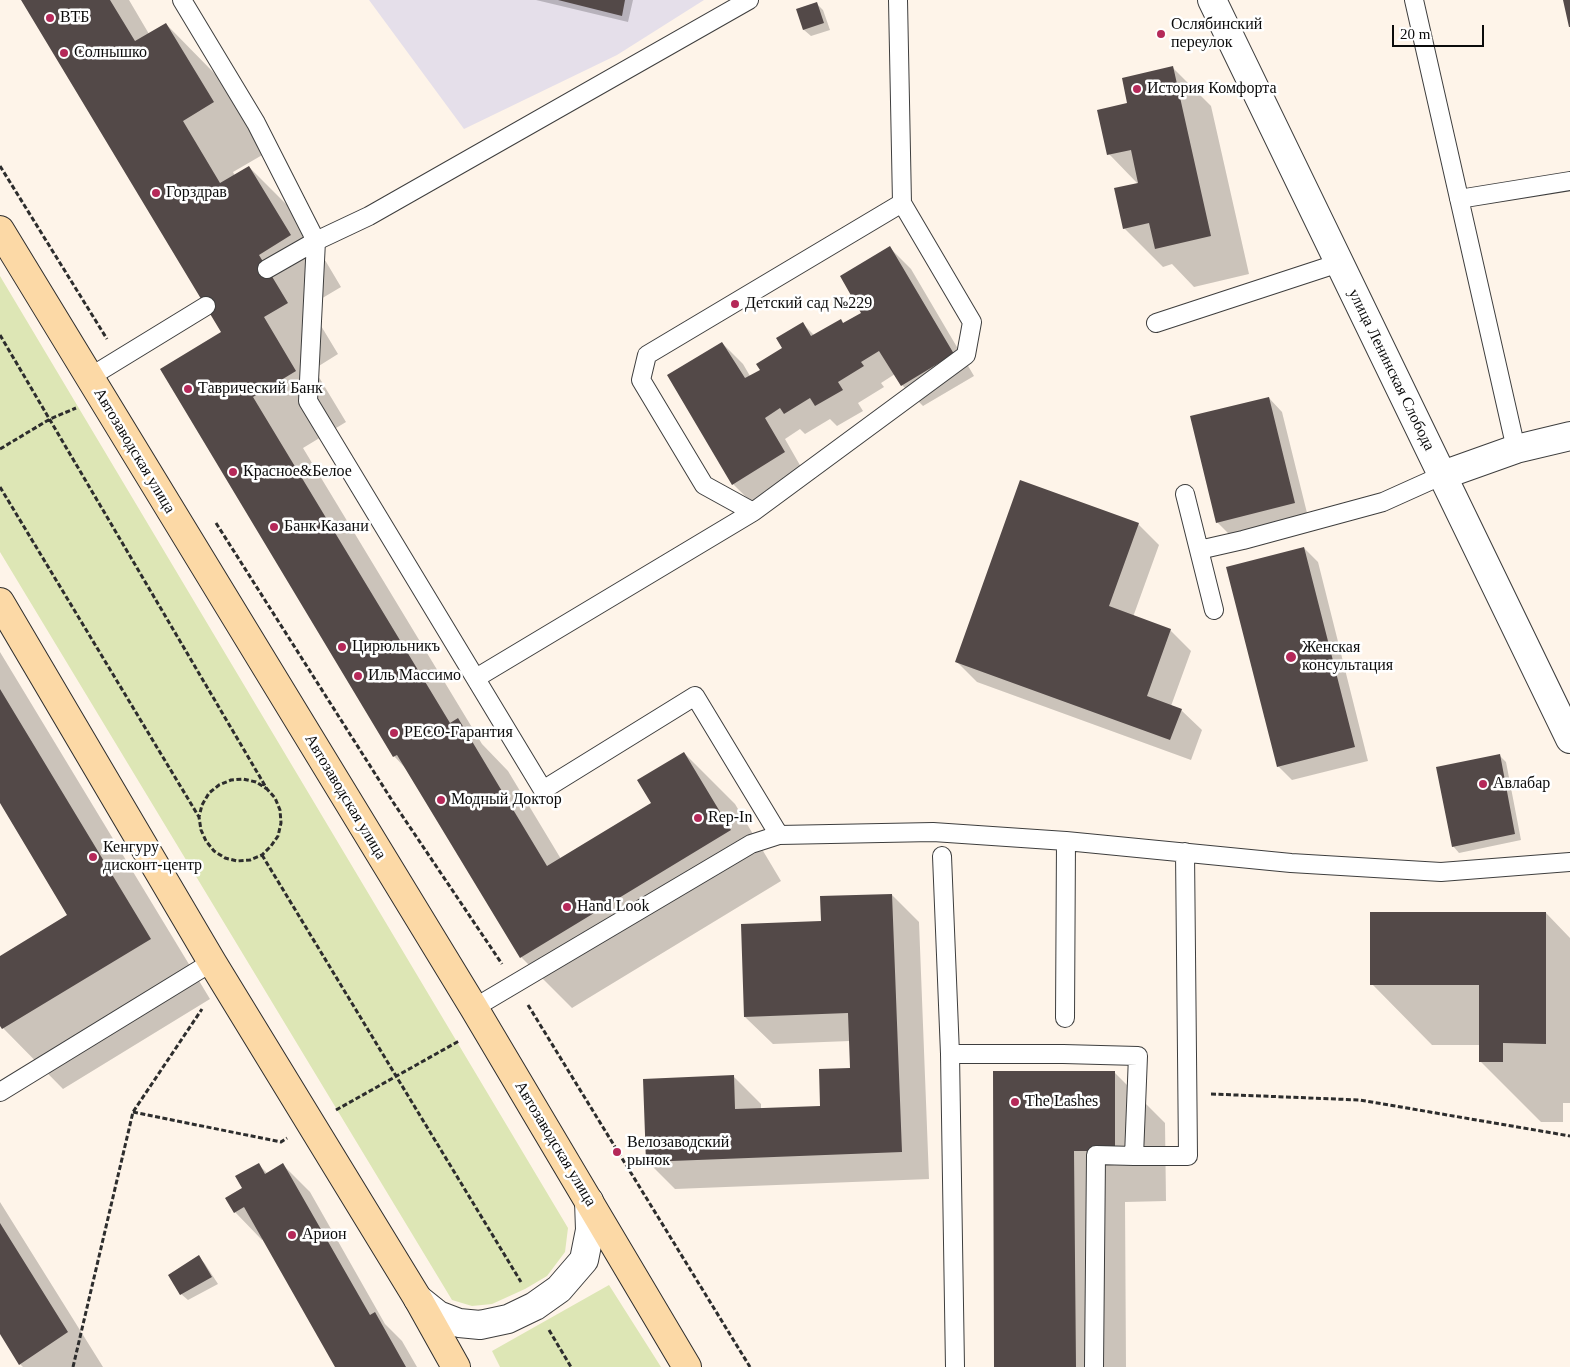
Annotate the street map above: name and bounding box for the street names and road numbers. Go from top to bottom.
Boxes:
street label: улица Ленинская Слобода [1343,286,1439,454]
street label: Автозаводская улица [89,385,179,517]
street label: Автозаводская улица [300,731,390,863]
street label: Автозаводская улица [510,1078,600,1210]

